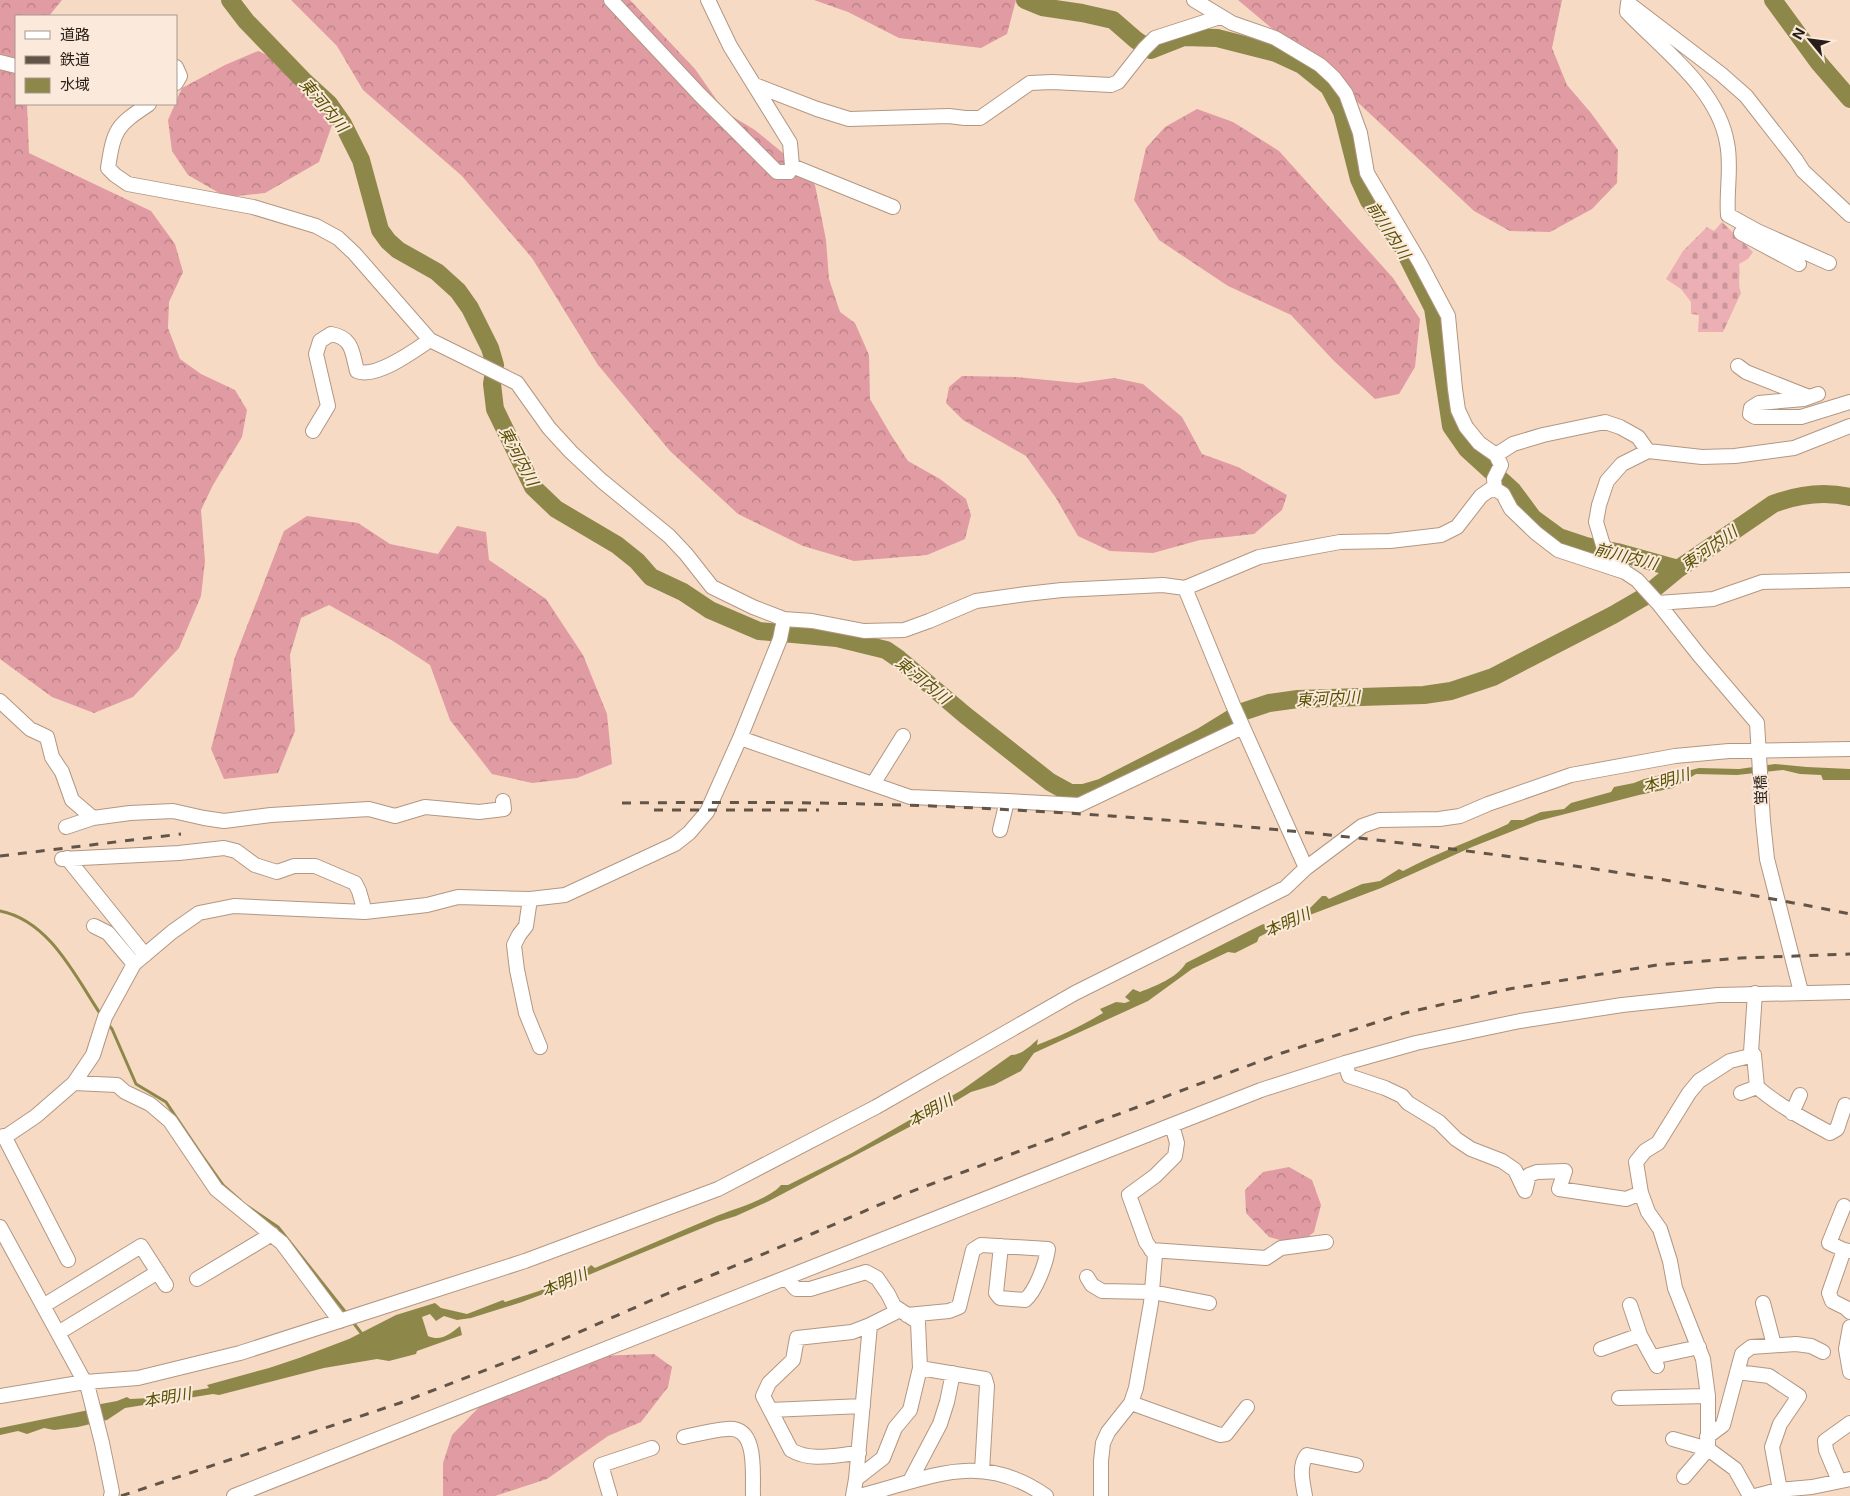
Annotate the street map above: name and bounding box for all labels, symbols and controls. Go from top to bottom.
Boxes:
legend [15,15,178,105]
north arrow [1785,15,1835,65]
text: 道路 [60,25,90,44]
text: N [1788,25,1808,42]
text: 鉄道 [60,50,90,69]
water label: 東河内川 [296,74,354,137]
text: 水域 [60,75,90,94]
water label: 前川内川 [1363,198,1416,264]
water label: 東河内川 [495,423,544,491]
water label: 東河内川 [1677,520,1743,575]
water label: 前川内川 [1593,539,1661,574]
water label: 東河内川 [892,652,956,709]
water label: 東河内川 [1296,686,1362,710]
water label: 本明川 [1640,763,1694,796]
street label: 蛍橋 [1750,775,1771,805]
water label: 本明川 [1261,902,1315,941]
water label: 本明川 [904,1089,958,1130]
water label: 本明川 [538,1263,592,1301]
water label: 本明川 [142,1383,194,1411]

